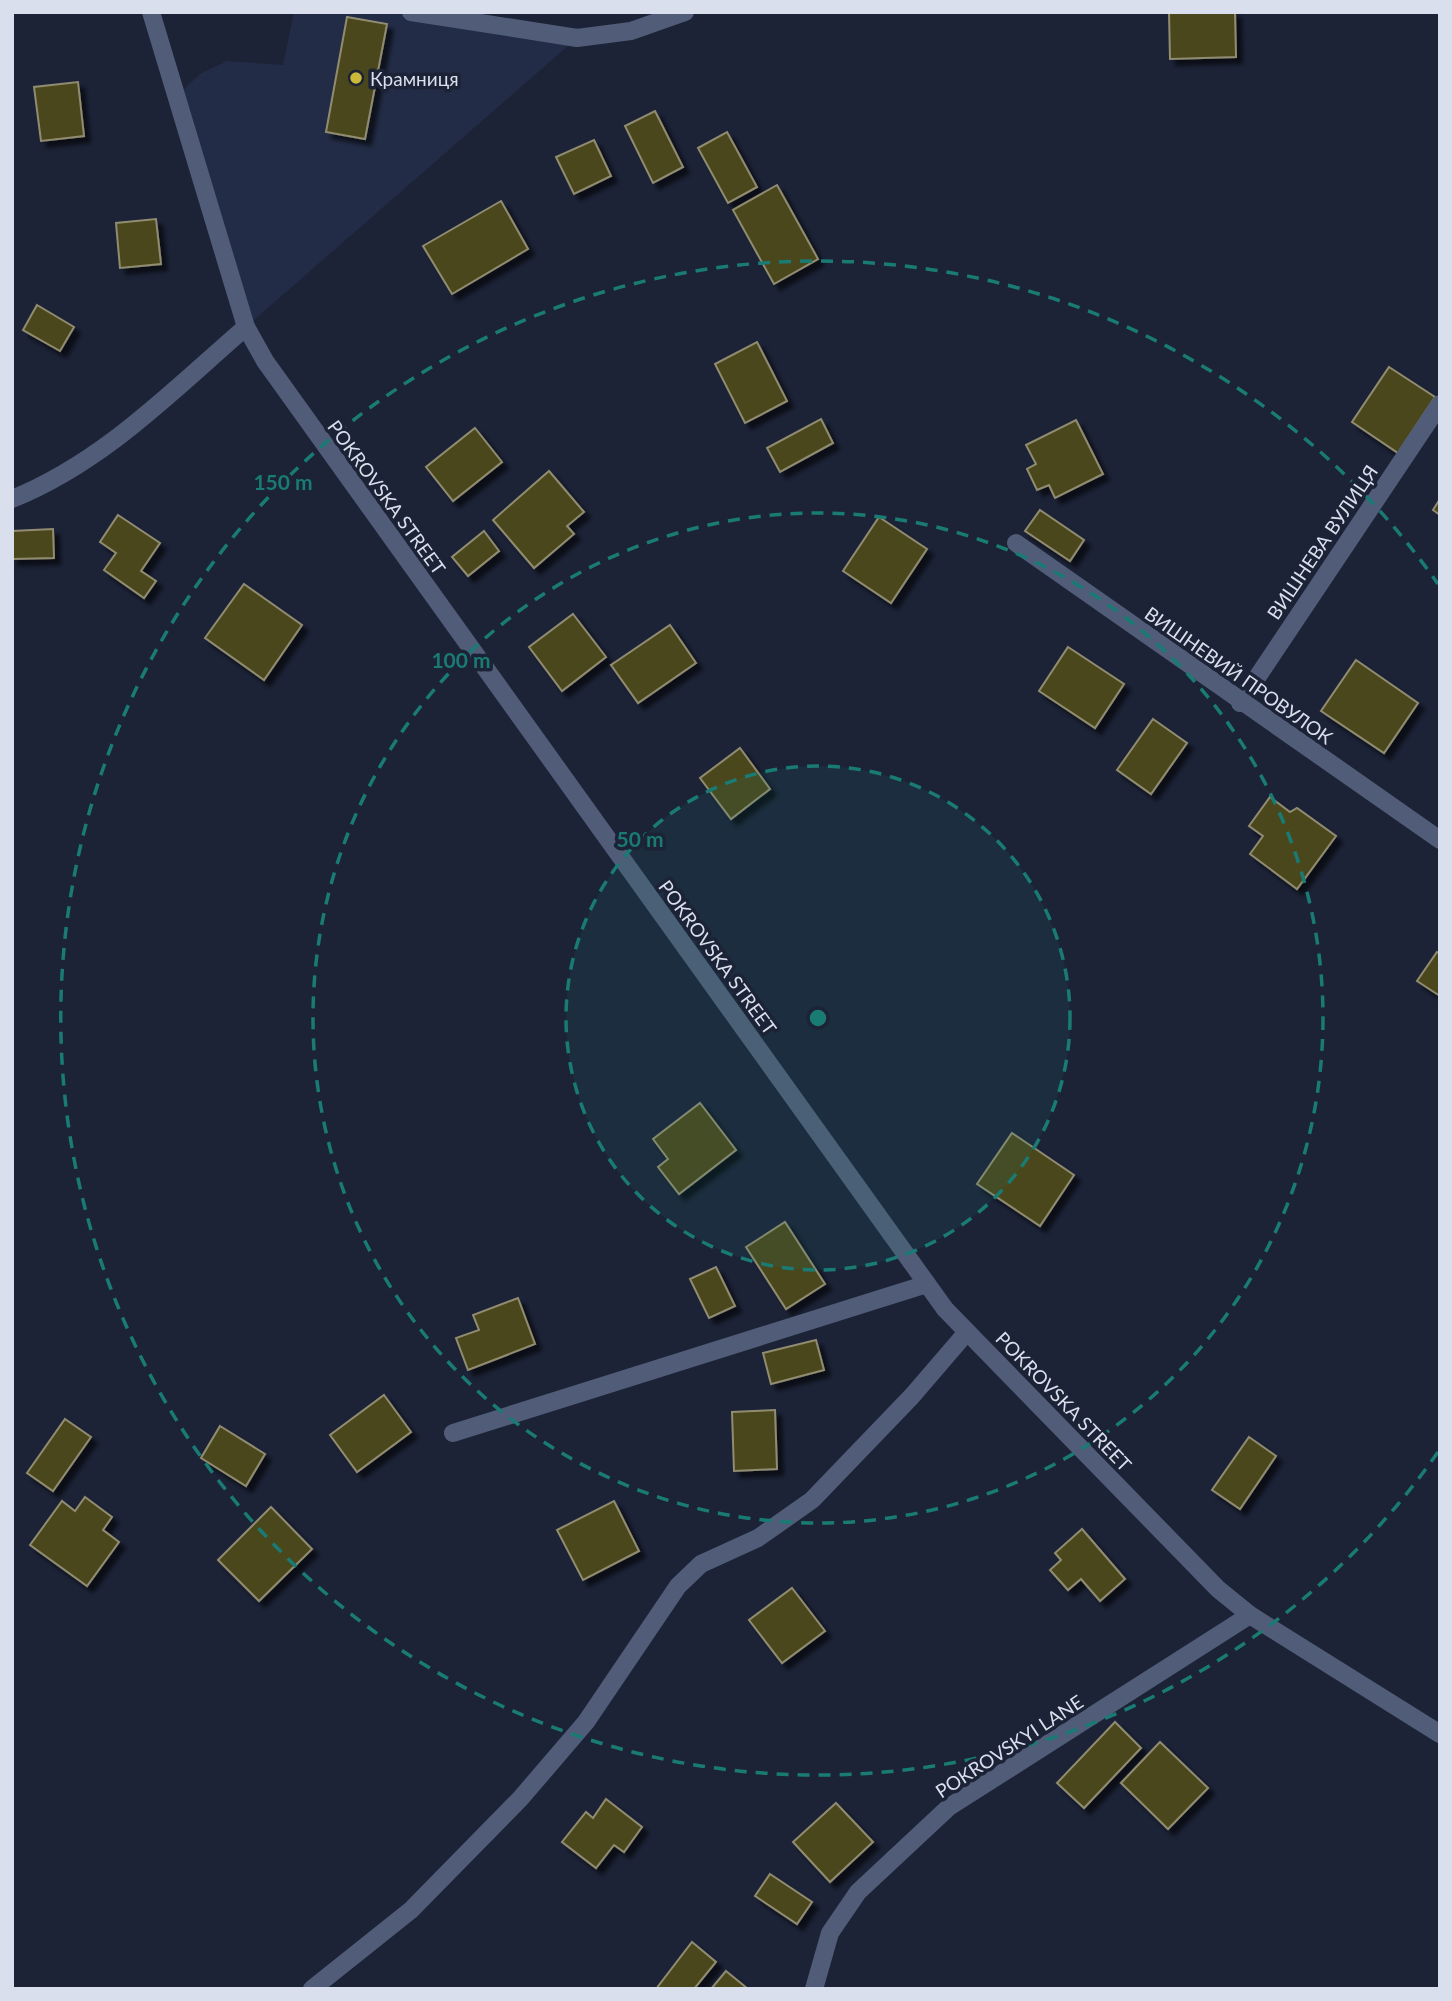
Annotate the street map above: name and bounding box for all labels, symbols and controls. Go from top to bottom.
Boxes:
place label: Крамниця [370,67,459,90]
marker: Крамниця [348,70,364,86]
street label: POKROVSKA STREET [323,415,451,579]
street label: ВИШНЕВА ВУЛИЦЯ [1262,461,1382,623]
text: 150 m [253,469,313,494]
street label: ВИШНЕВИЙ ПРОВУЛОК [1141,601,1338,749]
text: 100 m [431,647,491,672]
text: 50 m [616,826,664,851]
street label: POKROVSKA STREET [654,875,782,1039]
centre of rings [806,1006,830,1030]
street label: POKROVSKA STREET [991,1326,1137,1476]
street label: POKROVSKYI LANE [931,1690,1087,1802]

